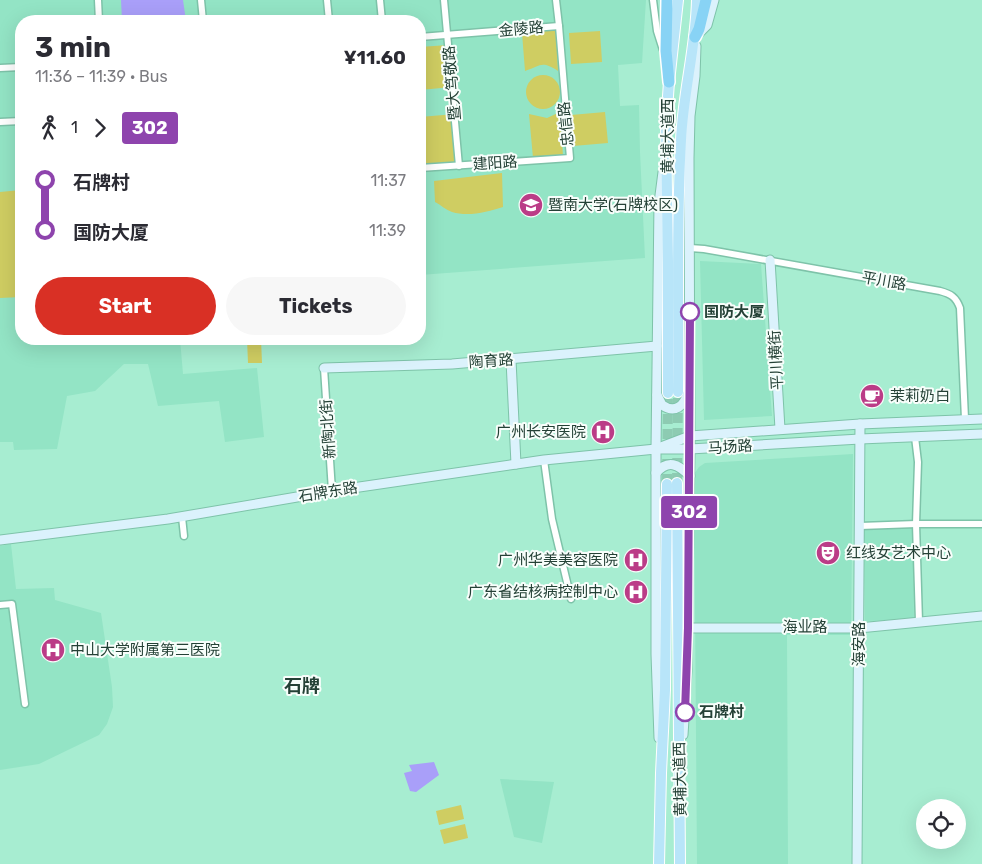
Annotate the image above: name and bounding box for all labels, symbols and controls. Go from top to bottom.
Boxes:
street label: 金陵路 [498,18,544,40]
text: 3 min [35,31,111,64]
street label: 暨大笃敬路 [440,45,464,121]
text: ¥11.60 [343,46,406,69]
text: 11:36 – 11:39 · Bus [35,67,168,86]
street label: 黄埔大道西 [659,98,677,174]
street label: 忠信路 [555,101,577,147]
icon: walk [35,114,63,142]
icon: forward [86,114,114,142]
text: 302 [132,117,168,139]
text: 1 [71,118,78,137]
street label: 建阳路 [472,152,518,174]
text: 石牌村 [73,171,130,194]
text: 11:37 [370,171,406,190]
school or university icon: 暨南大学(石牌校区) [518,192,544,218]
place label: 暨南大学(石牌校区) [548,196,678,214]
text: 国防大厦 [73,221,149,244]
text: 11:39 [369,221,406,240]
street label: 平川路 [860,268,908,294]
button: Start [35,277,216,335]
button: Tickets [226,277,406,335]
marker: 国防大厦 [680,302,700,322]
place label: 国防大厦 [704,303,764,321]
street label: 平川横街 [765,330,787,390]
street label: 陶育路 [468,350,514,372]
cafe icon: 茉莉奶白 [859,383,885,409]
place label: 茉莉奶白 [890,387,950,405]
street label: 新陶北街 [317,398,339,460]
hospital icon: 广州长安医院 [590,419,616,445]
place label: 广州长安医院 [496,423,586,441]
street label: 马场路 [707,436,753,458]
street label: 石牌东路 [297,478,359,506]
line badge: 302 [660,496,718,528]
text: 302 [671,501,707,523]
theatre icon: 红线女艺术中心 [815,540,841,566]
place label: 红线女艺术中心 [846,544,951,562]
hospital icon: 广州华美美容医院 [623,547,649,573]
place label: 广州华美美容医院 [498,551,618,569]
hospital icon: 广东省结核病控制中心 [623,579,649,605]
place label: 广东省结核病控制中心 [468,583,618,601]
street label: 海业路 [782,618,828,636]
street label: 海安路 [850,621,868,667]
hospital icon: 中山大学附属第三医院 [40,637,66,663]
place label: 中山大学附属第三医院 [70,641,220,659]
district label: 石牌 [284,675,320,697]
marker: 石牌村 [675,702,695,722]
place label: 石牌村 [699,703,744,721]
street label: 黄埔大道西 [670,741,690,817]
map controls [916,799,966,849]
button: locate [916,799,966,849]

